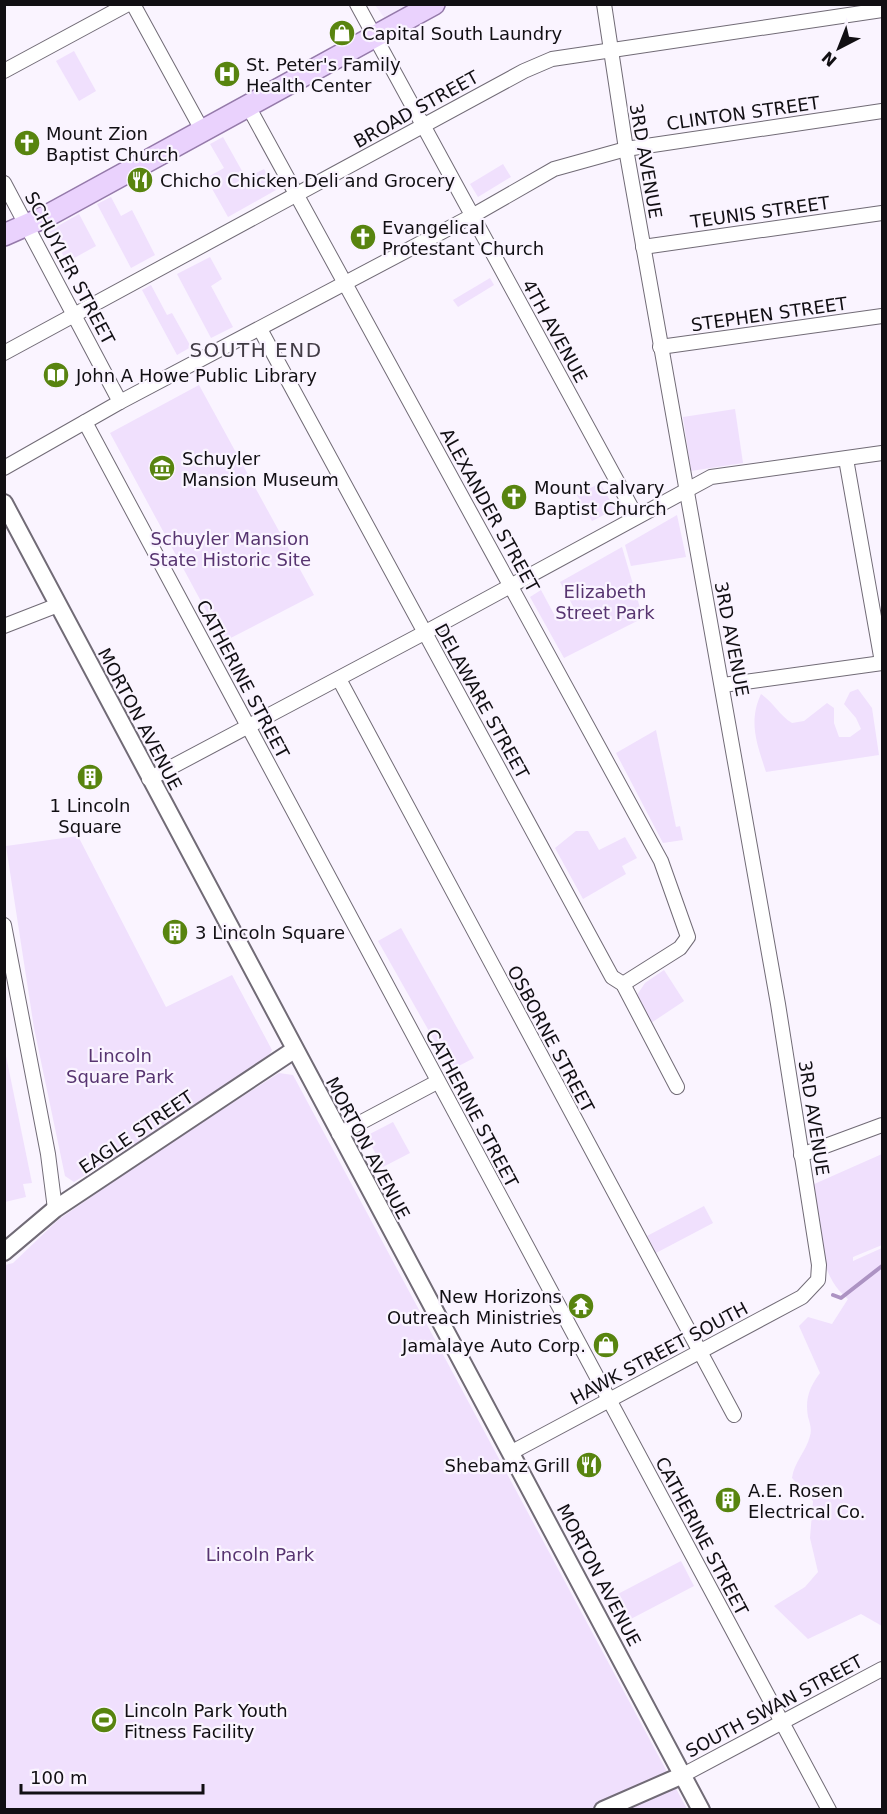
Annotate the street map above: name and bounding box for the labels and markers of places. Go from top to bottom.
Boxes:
shop icon: Capital South Laundry [327,18,357,48]
place label: Capital South Laundry [362,23,563,44]
place label: St. Peter's Family Health Center [246,54,401,96]
hospital icon: St. Peter's Family Health Center [212,59,242,89]
place label: Mount Zion Baptist Church [46,123,179,165]
church icon: Mount Zion Baptist Church [12,128,42,158]
restaurant icon: Chicho Chicken Deli and Grocery [125,165,155,195]
place label: Chicho Chicken Deli and Grocery [160,170,455,191]
place label: Evangelical Protestant Church [382,217,544,259]
church icon: Evangelical Protestant Church [348,222,378,252]
library icon: John A Howe Public Library [41,360,71,390]
place label: John A Howe Public Library [75,365,317,386]
place label: Schuyler Mansion Museum [182,448,339,490]
museum icon: Schuyler Mansion Museum [147,453,177,483]
place label: Mount Calvary Baptist Church [534,477,667,519]
church icon: Mount Calvary Baptist Church [499,482,529,512]
building icon: 1 Lincoln Square [75,762,105,792]
place label: 1 Lincoln Square [50,795,130,837]
building icon: 3 Lincoln Square [160,917,190,947]
place label: 3 Lincoln Square [195,922,345,943]
place label: New Horizons Outreach Ministries [387,1286,562,1328]
temple icon: New Horizons Outreach Ministries [566,1291,596,1321]
shop icon: Jamalaye Auto Corp. [591,1330,621,1360]
place label: Jamalaye Auto Corp. [401,1335,586,1356]
restaurant icon: Shebamz Grill [574,1450,604,1480]
place label: Shebamz Grill [445,1455,570,1476]
place label: A.E. Rosen Electrical Co. [748,1480,865,1522]
building icon: A.E. Rosen Electrical Co. [713,1485,743,1515]
place label: Lincoln Park Youth Fitness Facility [124,1700,288,1742]
sports icon: Lincoln Park Youth Fitness Facility [89,1705,119,1735]

